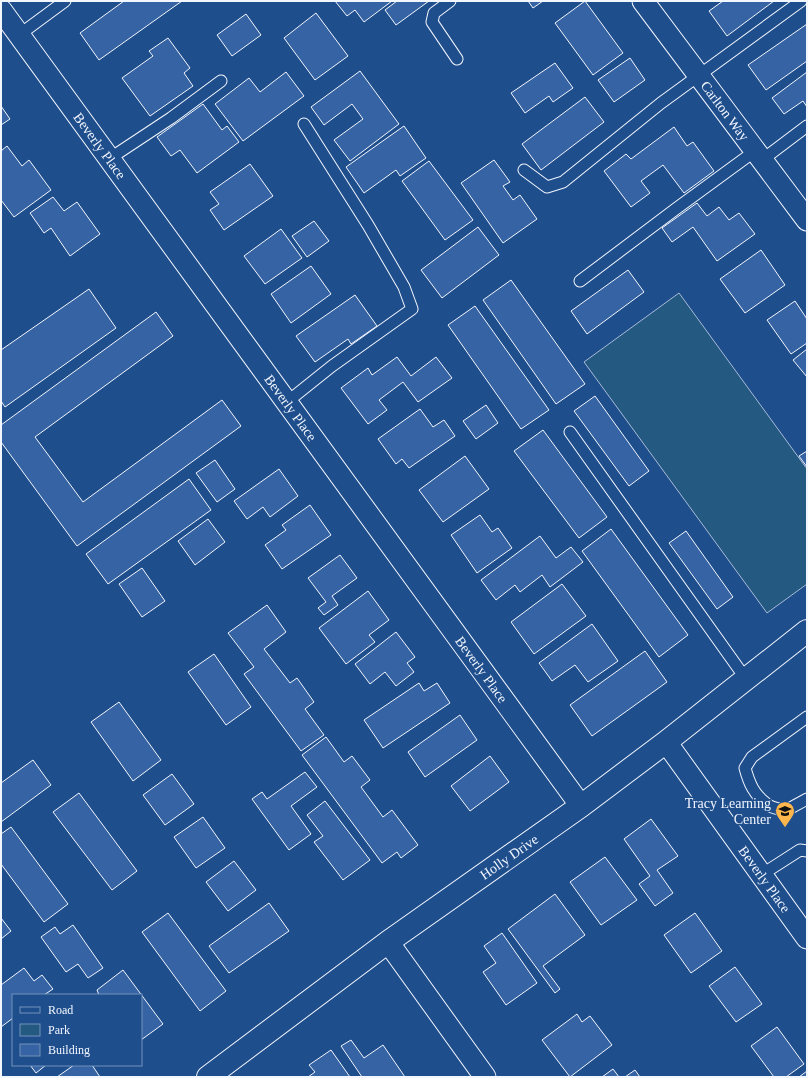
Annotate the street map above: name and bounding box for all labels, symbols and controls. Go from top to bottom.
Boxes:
street label: Carlton Way [698,78,752,143]
street label: Beverly Place [71,110,129,182]
street label: Beverly Place [262,372,320,444]
street label: Beverly Place [452,633,511,706]
place label: Tracy Learning Center [685,796,771,827]
school or university icon: Tracy Learning Center [774,800,796,828]
street label: Holly Drive [477,831,541,882]
street label: Beverly Place [736,843,794,915]
legend [12,994,142,1066]
text: Road [48,1003,73,1017]
text: Park [48,1023,70,1037]
text: Building [48,1043,90,1057]

